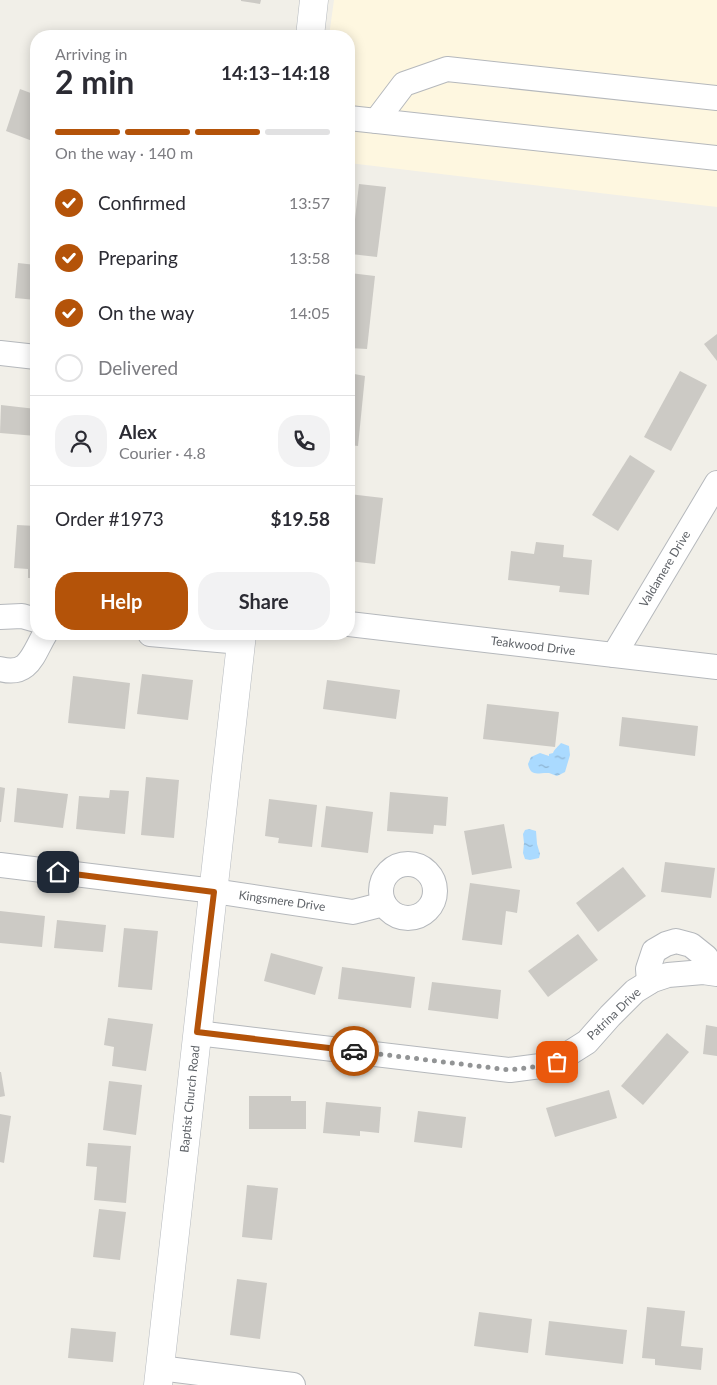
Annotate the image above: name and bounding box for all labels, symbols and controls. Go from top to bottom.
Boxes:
text: Arriving in [55,44,128,63]
text: 14:13–14:18 [221,61,330,84]
text: 2 min [55,62,134,101]
text: On the way · 140 m [55,143,193,162]
icon: check [55,189,83,217]
text: Confirmed [98,191,186,214]
text: 13:57 [289,193,330,212]
icon: check [55,244,83,272]
text: Preparing [98,246,178,269]
text: 13:58 [289,248,330,267]
icon: check [55,299,83,327]
text: On the way [98,301,194,324]
text: 14:05 [289,303,330,322]
text: Delivered [98,356,178,379]
button: person [55,415,107,467]
button: phone [278,415,330,467]
text: Alex [119,420,157,443]
text: Courier · 4.8 [119,443,206,462]
text: Order #1973 [55,507,164,530]
text: $19.58 [270,507,330,530]
street label: Valdamere Drive [636,528,693,610]
button: Help [55,572,188,630]
button: Share [198,572,330,630]
street label: Teakwood Drive [490,633,576,658]
pin [37,851,79,893]
icon: home [44,858,72,886]
street label: Kingsmere Drive [238,887,326,914]
street label: Patrina Drive [584,984,644,1043]
courier [329,1026,379,1076]
icon: car [340,1037,368,1065]
pin [536,1041,578,1083]
street label: Baptist Church Road [176,1045,203,1153]
icon: bag [543,1048,571,1076]

